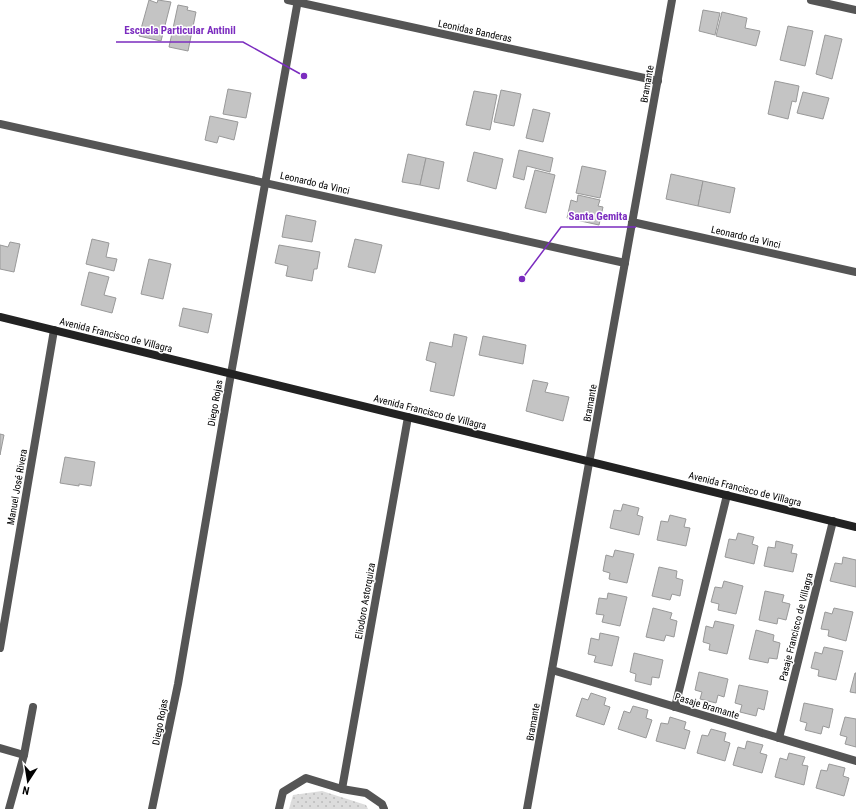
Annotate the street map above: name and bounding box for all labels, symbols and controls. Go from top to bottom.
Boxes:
street label: Leonidas Banderas [437,18,513,44]
callout: Escuela Particular Antinil [116,19,243,42]
text: Escuela Particular Antinil [124,24,236,37]
street label: Bramante [638,64,656,104]
street label: Leonardo da Vinci [279,170,351,196]
callout: Santa Gemita [561,204,636,227]
text: Santa Gemita [569,210,627,223]
street label: Leonardo da Vinci [710,224,782,250]
street label: Avenida Francisco de Villagra [58,316,174,354]
street label: Diego Rojas [206,379,225,427]
street label: Bramante [581,383,599,423]
street label: Avenida Francisco de Villagra [372,393,488,431]
street label: Manuel José Rivera [5,448,29,526]
street label: Avenida Francisco de Villagra [687,470,803,508]
street label: Eliodoro Astorquiza [353,562,377,640]
street label: Pasaje Francisco de Villagra [777,572,815,682]
street label: Pasaje Bramante [673,691,741,721]
street label: Diego Rojas [150,698,170,746]
street label: Bramante [524,702,542,742]
north arrow [8,761,48,801]
text: N [21,783,31,797]

